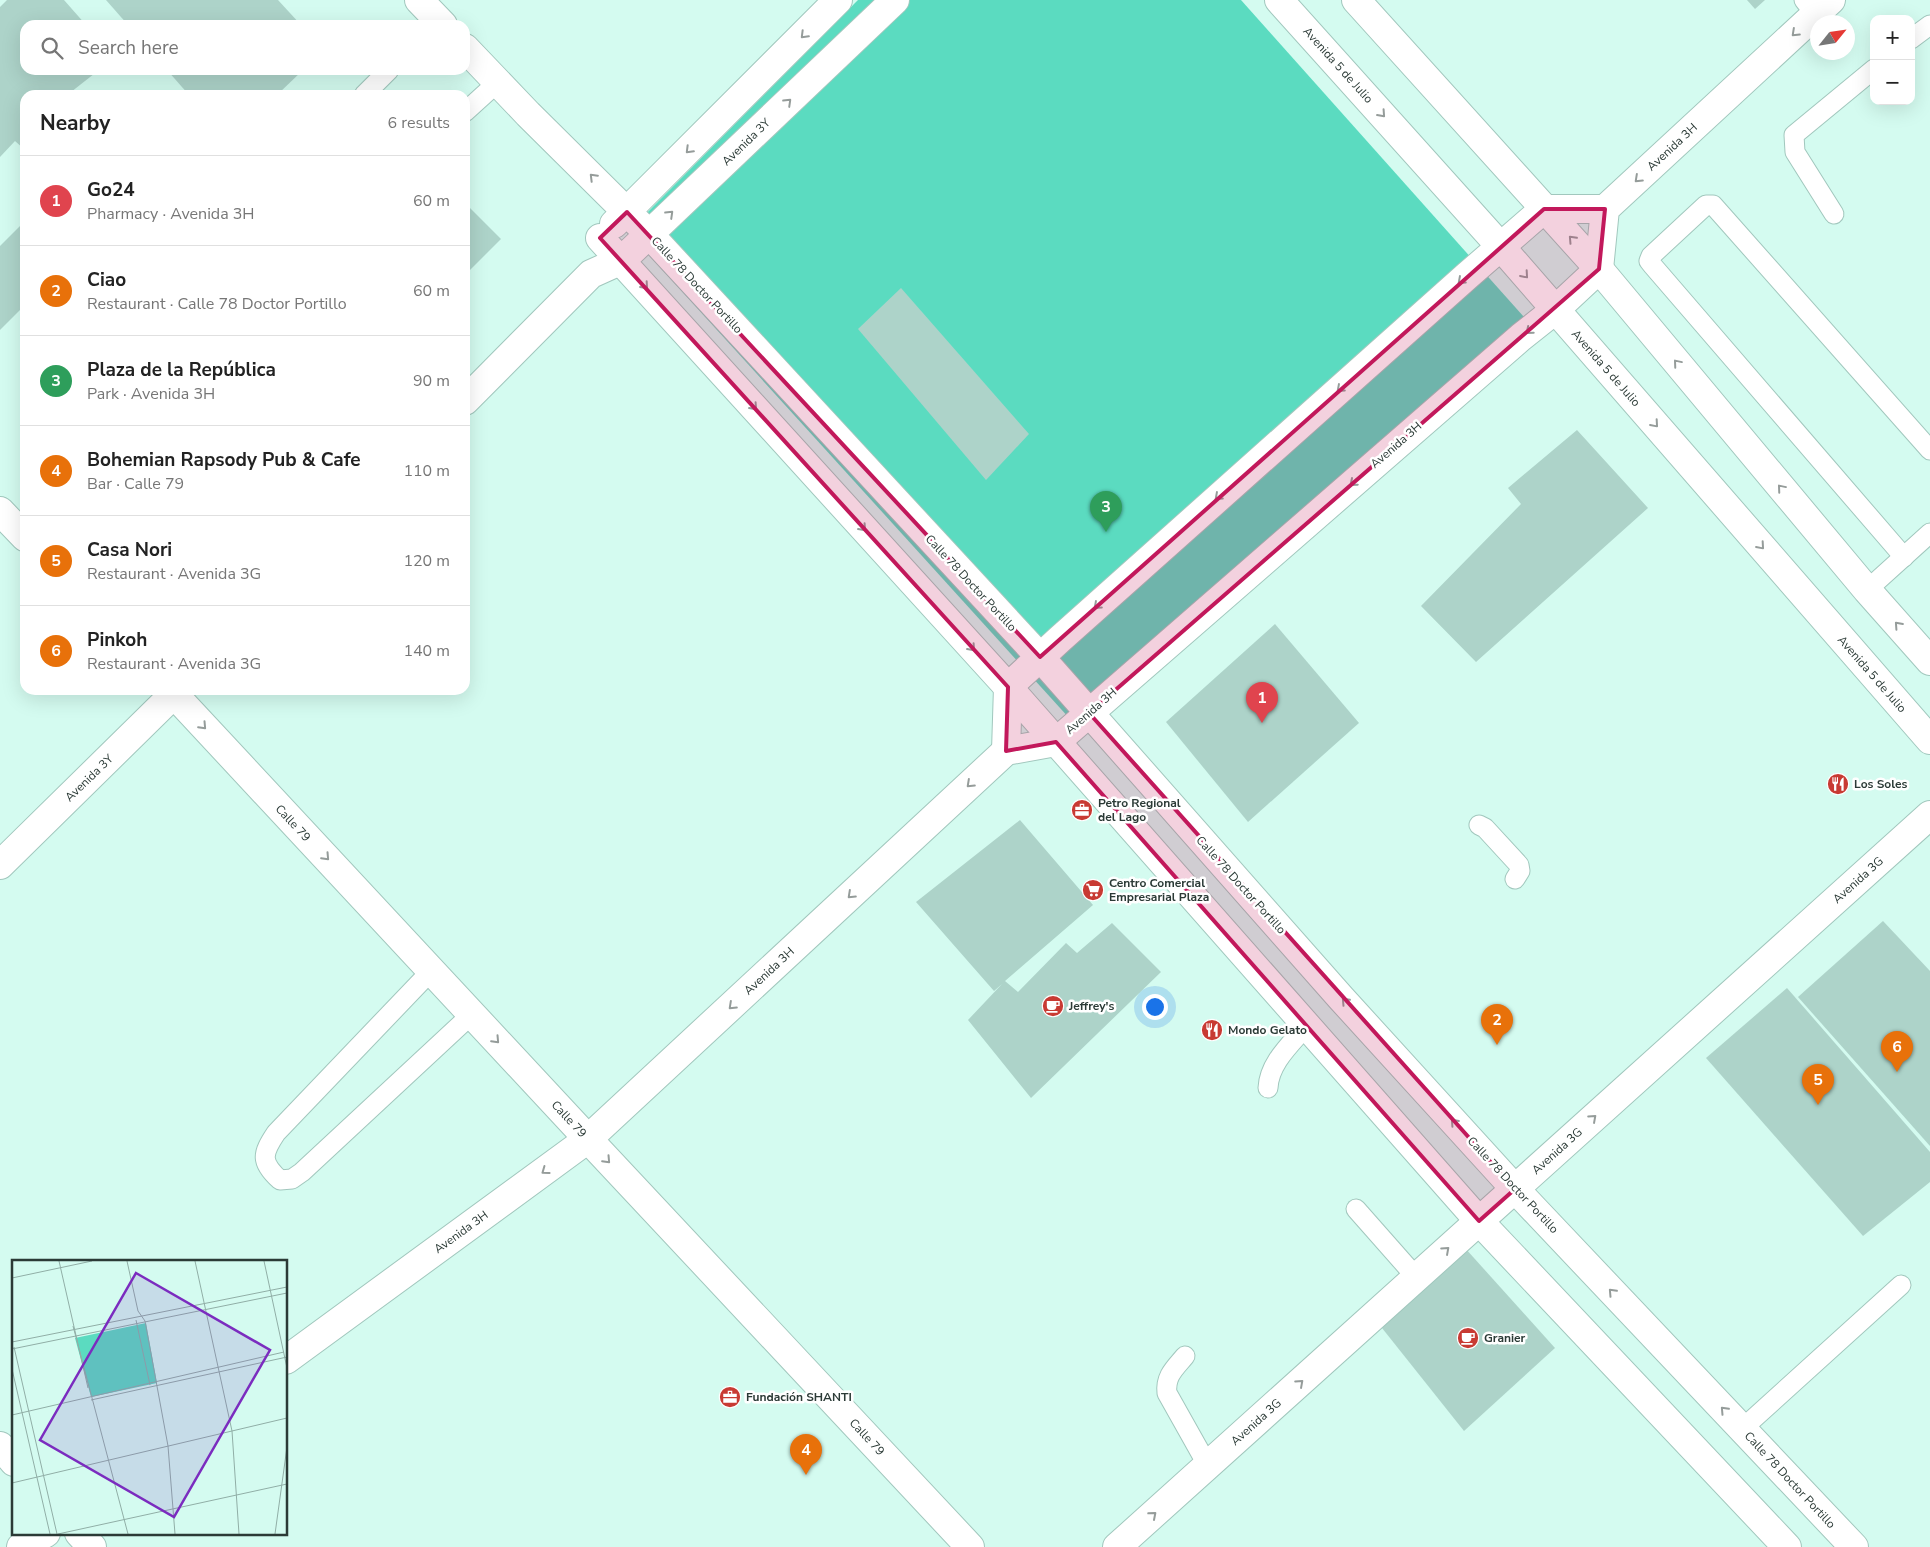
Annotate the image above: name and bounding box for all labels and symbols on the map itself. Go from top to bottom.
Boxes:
north arrow [1810,15,1855,60]
street label: Avenida 5 de Julio [1299,23,1377,107]
one-way arrow [1792,27,1801,36]
one-way arrow [801,29,810,38]
one-way arrow [783,99,792,108]
one-way arrow [1376,109,1385,118]
street label: Avenida 3Y [718,114,774,169]
street label: Avenida 3H [1643,120,1701,174]
one-way arrow [686,144,695,153]
one-way arrow [1634,173,1643,182]
one-way arrow [589,174,598,183]
one-way arrow [665,211,674,220]
street label: Calle 78 Doctor Portillo [648,233,746,337]
one-way arrow [1569,236,1578,245]
one-way arrow [1519,269,1528,278]
one-way arrow [1457,275,1466,284]
one-way arrow [640,281,649,290]
one-way arrow [1526,325,1535,333]
street label: Avenida 5 de Julio [1568,326,1644,410]
one-way arrow [1674,359,1683,368]
one-way arrow [1336,383,1345,392]
one-way arrow [748,402,757,411]
street label: Avenida 3H [1367,418,1425,472]
one-way arrow [1649,418,1658,427]
one-way arrow [1350,477,1359,486]
one-way arrow [1778,484,1787,493]
pin: 3 [1090,491,1122,532]
one-way arrow [1215,491,1224,500]
one-way arrow [857,522,866,531]
street label: Calle 78 Doctor Portillo [922,531,1020,635]
one-way arrow [1755,541,1764,550]
one-way arrow [1094,600,1103,609]
one-way arrow [1894,621,1903,630]
street label: Avenida 5 de Julio [1834,632,1910,716]
one-way arrow [966,642,975,651]
pin: 1 [1246,682,1278,723]
street label: Avenida 3H [1062,684,1120,738]
one-way arrow [197,720,206,729]
street label: Avenida 3Y [61,750,117,805]
restaurant icon: Los Soles [1826,772,1850,796]
place label: Los Soles [1854,776,1907,792]
one-way arrow [967,779,976,788]
place label: Petro Regional del Lago [1098,795,1181,825]
office icon: Petro Regional del Lago [1070,798,1094,822]
street label: Calle 79 [272,801,314,845]
street label: Calle 78 Doctor Portillo [1193,832,1290,938]
one-way arrow [320,852,329,861]
street label: Avenida 3G [1829,853,1887,907]
place label: Centro Comercial Empresarial Plaza [1109,875,1209,905]
supermarket icon: Centro Comercial Empresarial Plaza [1081,878,1105,902]
one-way arrow [848,889,857,898]
street label: Avenida 3H [740,944,798,998]
cafe icon: Jeffrey's [1041,994,1065,1018]
your location [1142,994,1168,1020]
place label: Jeffrey's [1068,998,1114,1014]
one-way arrow [1342,998,1351,1007]
one-way arrow [728,1000,737,1009]
pin: 2 [1481,1004,1513,1045]
restaurant icon: Mondo Gelato [1200,1018,1224,1042]
place label: Mondo Gelato [1228,1022,1307,1038]
pin: 6 [1881,1031,1913,1072]
one-way arrow [490,1035,499,1044]
pin: 5 [1802,1064,1834,1105]
street label: Calle 79 [548,1097,590,1141]
one-way arrow [1588,1115,1597,1124]
one-way arrow [1451,1118,1460,1127]
street label: Avenida 3G [1528,1124,1586,1178]
street label: Calle 78 Doctor Portillo [1464,1133,1562,1237]
one-way arrow [601,1154,610,1163]
one-way arrow [541,1165,551,1174]
street label: Avenida 3H [431,1207,491,1257]
one-way arrow [1441,1247,1450,1256]
inset map [12,1260,288,1534]
one-way arrow [1609,1289,1618,1298]
cafe icon: Granier [1456,1326,1480,1350]
place label: Granier [1484,1330,1526,1346]
one-way arrow [1294,1380,1303,1389]
office icon: Fundación SHANTI [718,1385,742,1409]
place label: Fundación SHANTI [746,1389,852,1405]
street label: Avenida 3G [1227,1395,1285,1449]
one-way arrow [1721,1407,1730,1416]
street label: Calle 79 [846,1415,888,1459]
street label: Calle 78 Doctor Portillo [1741,1428,1839,1532]
pin: 4 [790,1434,822,1475]
one-way arrow [1148,1512,1157,1521]

